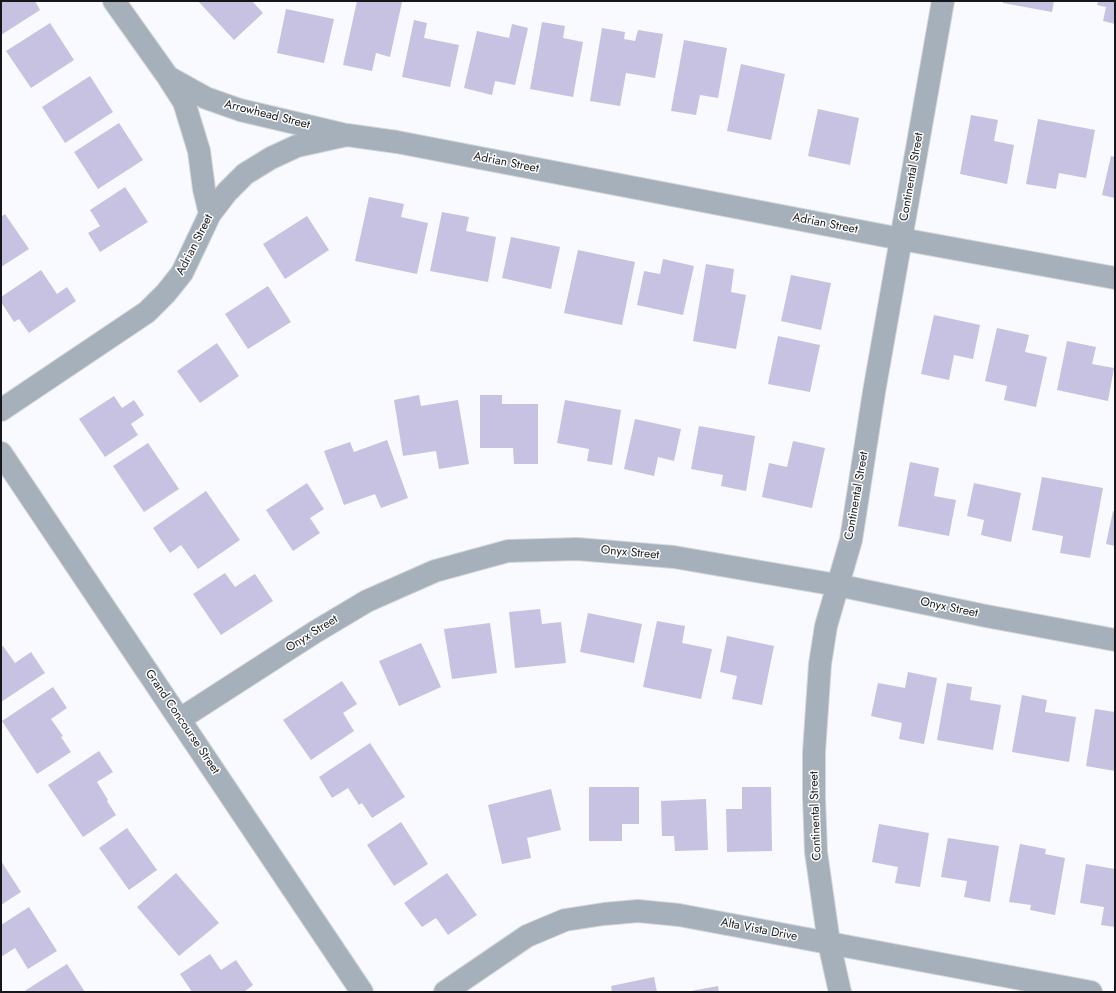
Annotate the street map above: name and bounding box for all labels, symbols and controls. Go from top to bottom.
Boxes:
street label: Arrowhead Street [223,97,311,133]
street label: Continental Street [897,132,927,222]
street label: Adrian Street [472,150,540,176]
street label: Adrian Street [791,211,859,237]
street label: Adrian Street [174,212,216,278]
street label: Continental Street [842,451,872,541]
street label: Onyx Street [600,543,660,563]
street label: Onyx Street [919,595,979,621]
street label: Onyx Street [283,612,341,656]
street label: Grand Concourse Street [142,667,222,777]
street label: Continental Street [807,771,825,861]
street label: Alta Vista Drive [719,916,799,944]

